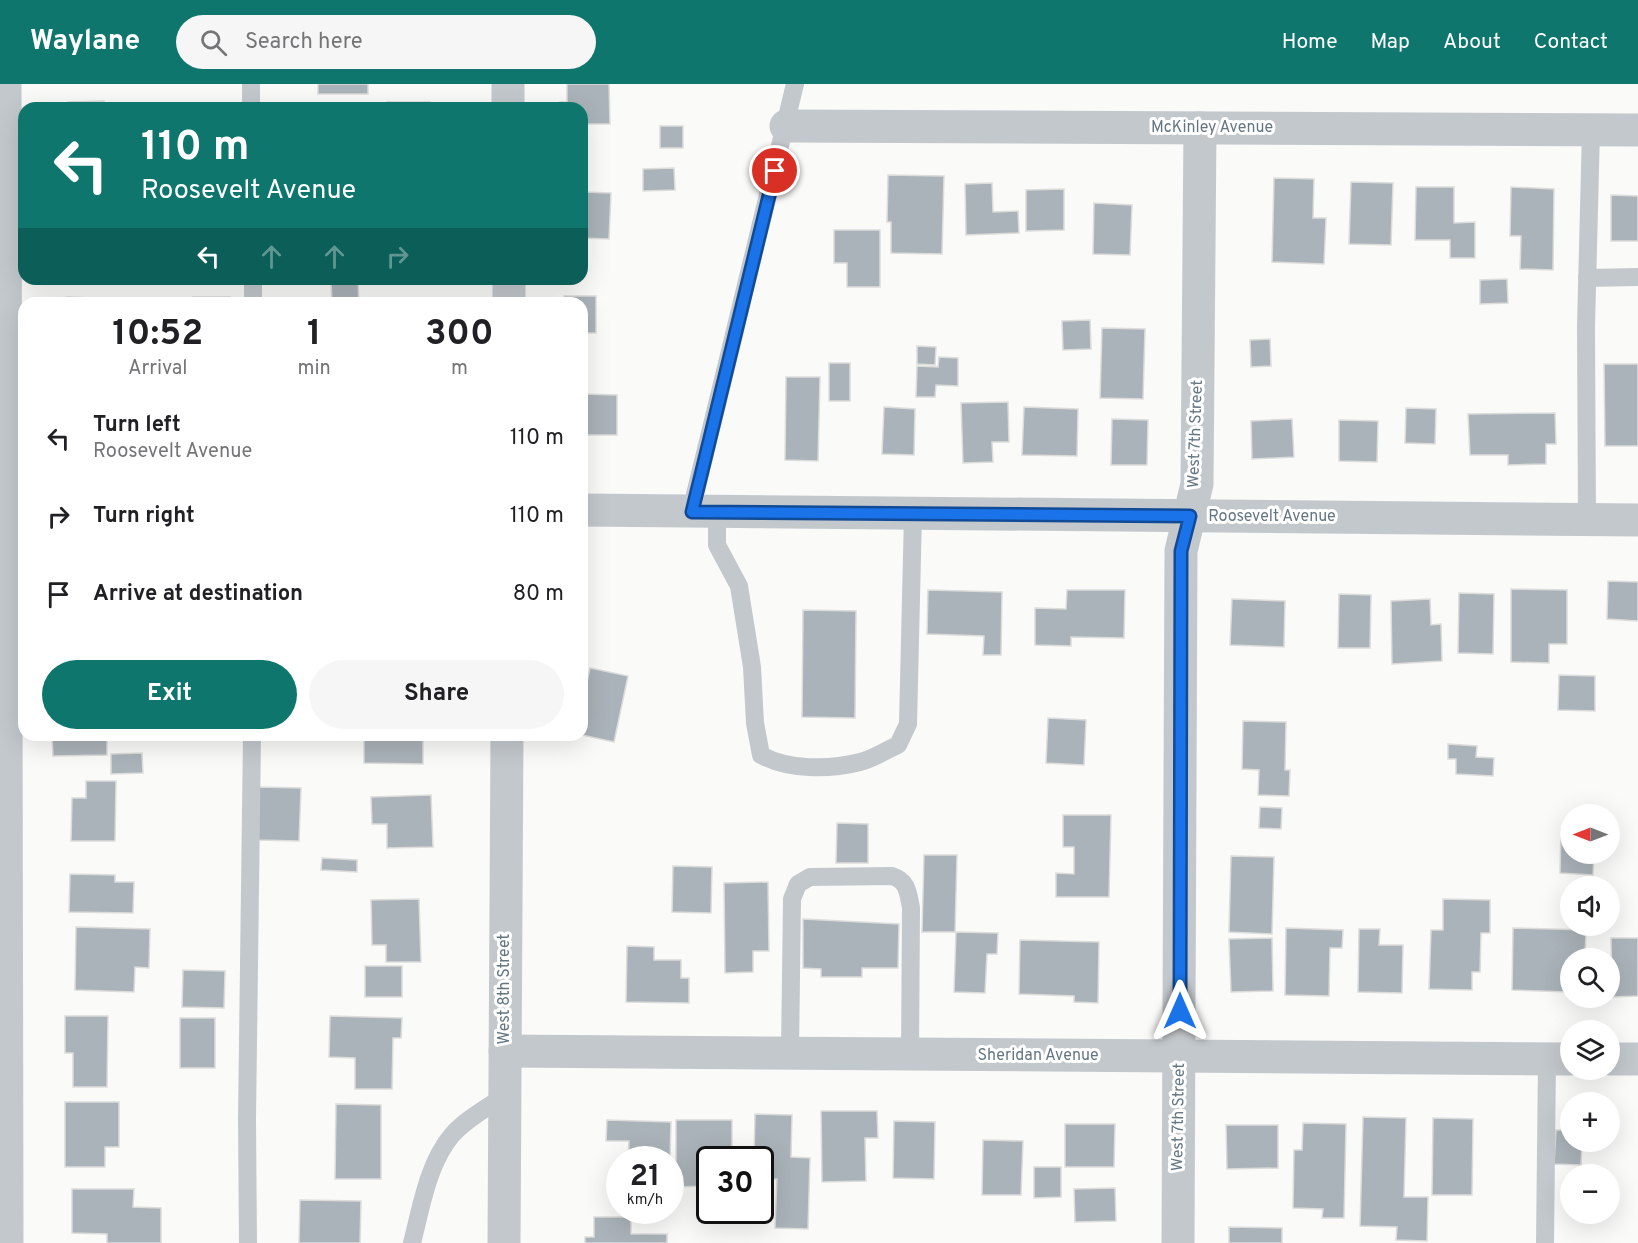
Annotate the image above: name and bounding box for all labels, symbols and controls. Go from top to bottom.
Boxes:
search box [176,15,596,69]
text: Waylane [30,24,140,60]
icon: search [197,26,230,59]
text: Search here [245,29,363,56]
text: Home [1282,29,1338,56]
text: Map [1371,29,1410,56]
text: About [1443,29,1501,56]
text: Contact [1534,29,1608,56]
street label: McKinley Avenue [1151,118,1273,138]
text: 110 m [141,122,250,175]
icon: left [42,126,120,204]
pin [749,145,800,196]
icon: arrive [758,154,791,187]
text: Roosevelt Avenue [141,174,356,208]
icon: left [192,240,225,273]
icon: ahead [255,240,288,273]
icon: ahead [318,240,351,273]
icon: right [381,240,414,273]
text: 10:52 [112,312,203,358]
text: 1 [307,312,321,358]
text: 300 [425,312,494,358]
text: Arrival [128,356,188,382]
text: min [298,356,331,382]
text: m [451,356,468,382]
street label: West 7th Street [1184,379,1208,489]
text: Turn left [93,412,181,439]
icon: left [42,422,75,455]
text: 110 m [510,425,564,452]
text: Roosevelt Avenue [93,439,252,465]
icon: right [42,500,75,533]
text: Turn right [93,503,195,530]
text: 110 m [510,503,564,530]
street label: Roosevelt Avenue [1208,507,1336,527]
icon: arrive [42,578,75,611]
text: Arrive at destination [93,581,303,608]
text: 80 m [513,581,564,608]
button: Exit [42,660,297,729]
button: Share [309,660,564,729]
north arrow [1560,804,1620,864]
map controls [1560,804,1620,1224]
button: sound [1560,876,1620,936]
street label: West 8th Street [495,934,515,1044]
button: search [1560,948,1620,1008]
position arrow [1148,979,1212,1043]
button: layers [1560,1020,1620,1080]
street label: Sheridan Avenue [977,1046,1099,1066]
street label: West 7th Street [1168,1063,1190,1171]
button: + [1560,1092,1620,1152]
speed limit sign: 30 [696,1146,774,1224]
text: 21 [630,1159,660,1196]
button: − [1560,1164,1620,1224]
text: km/h [627,1191,663,1210]

